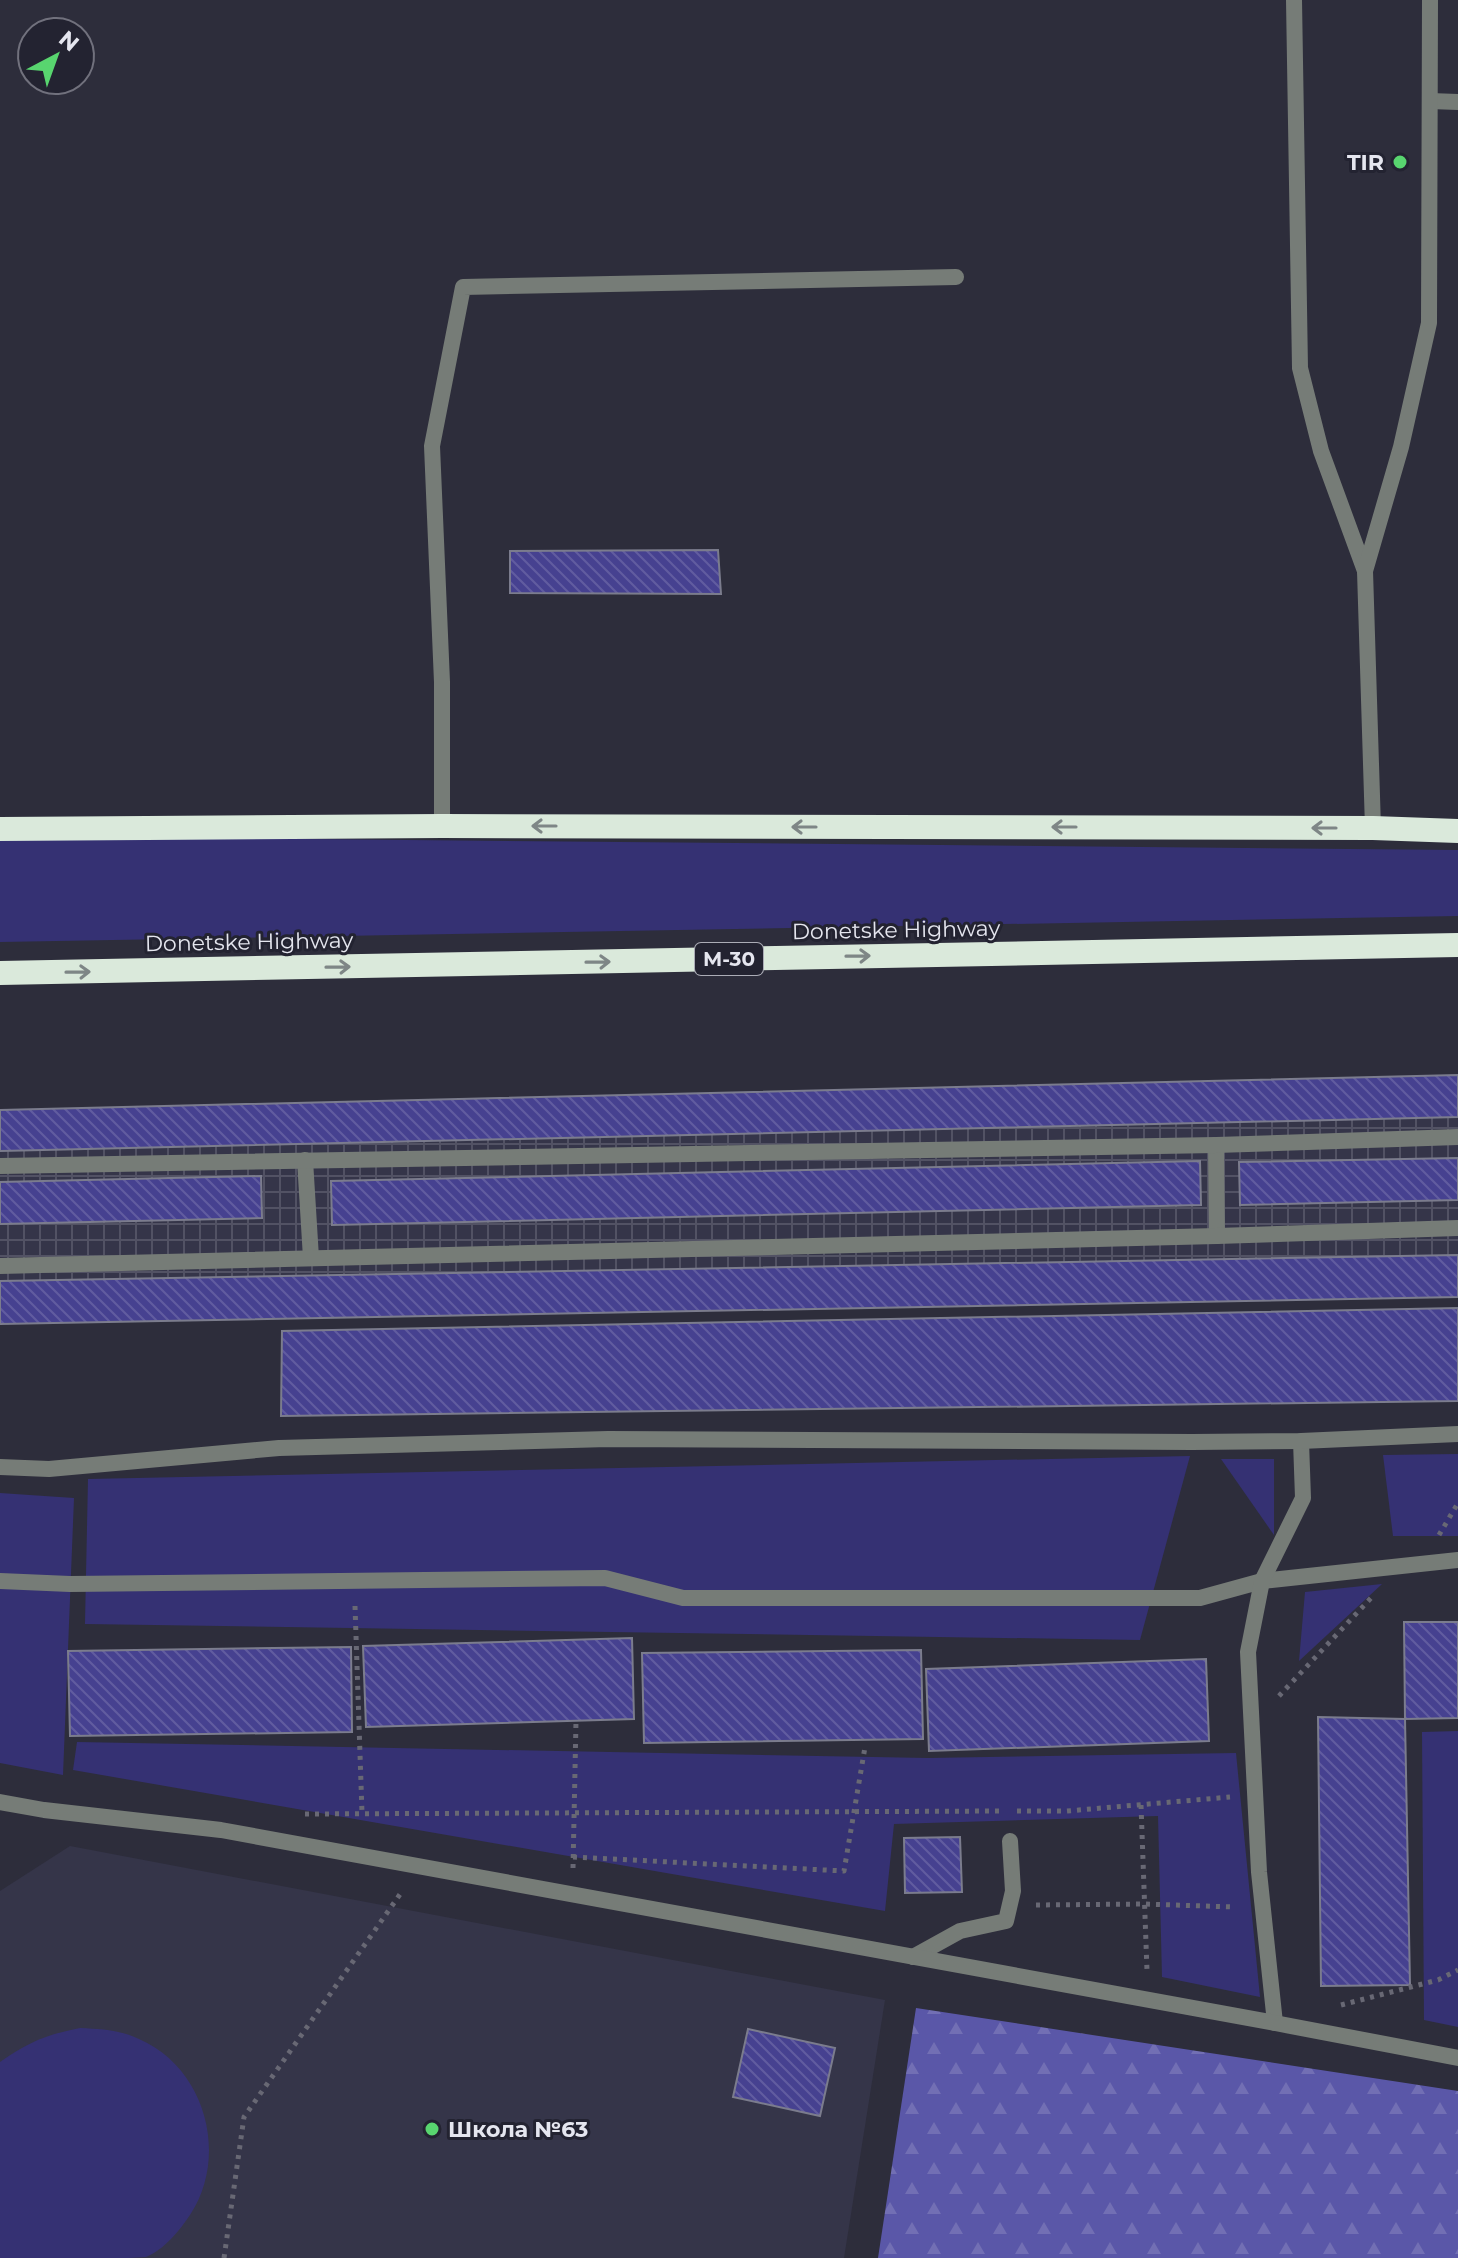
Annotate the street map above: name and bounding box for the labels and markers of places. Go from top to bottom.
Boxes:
place label: TIR [1347,149,1384,176]
marker: TIR [1391,153,1409,171]
place label: Школа №63 [448,2116,588,2143]
marker: Школа №63 [423,2120,441,2138]

